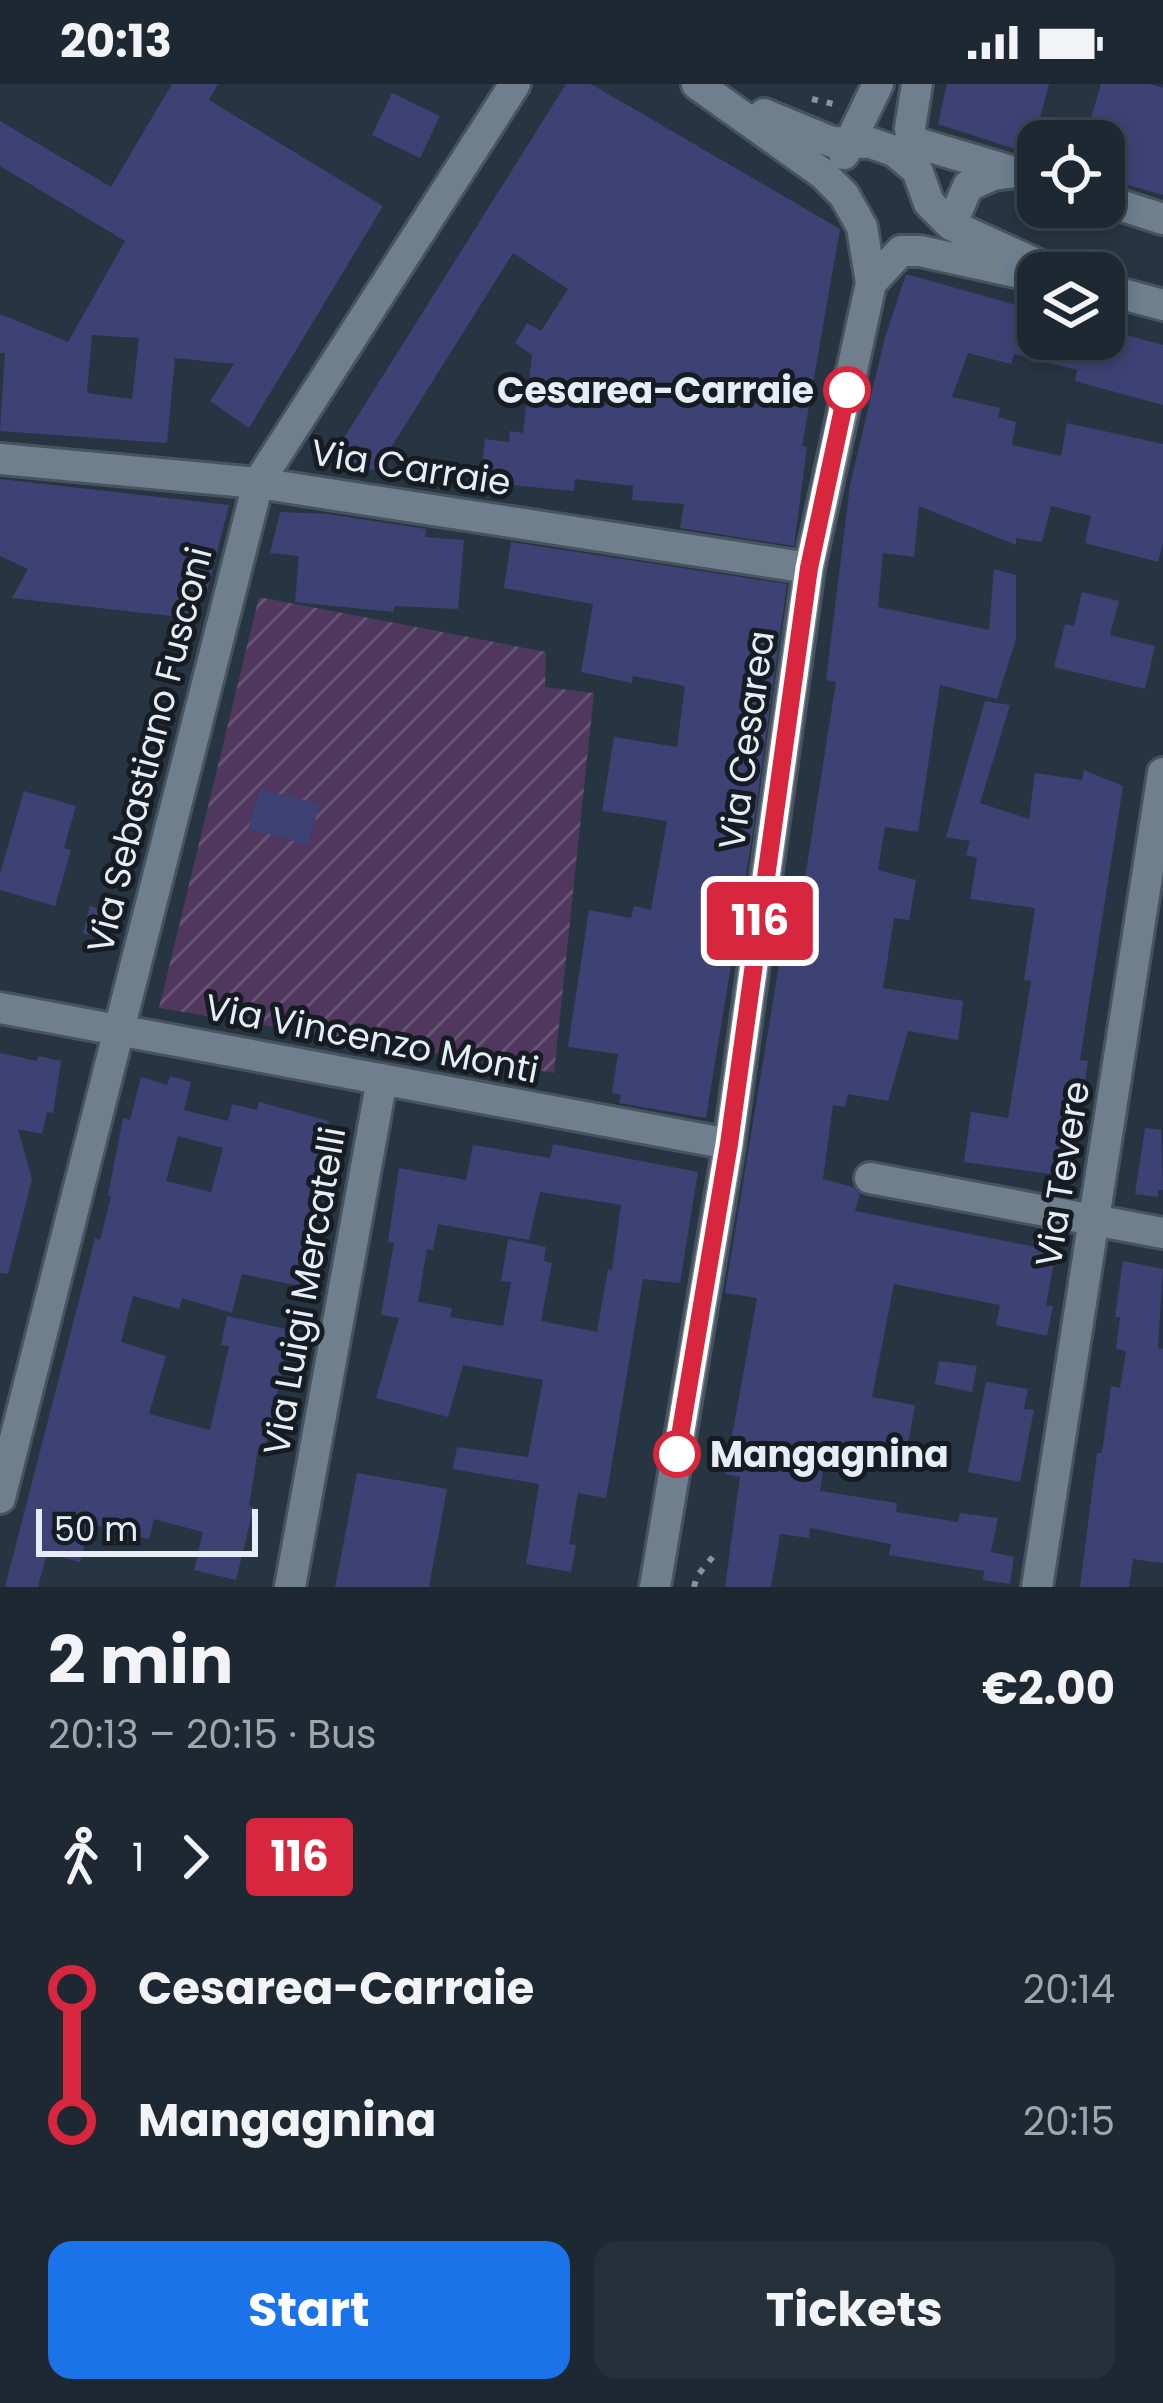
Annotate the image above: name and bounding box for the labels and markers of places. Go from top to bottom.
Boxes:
place label: Cesarea-Carraie [497,365,814,416]
marker: Cesarea-Carraie [825,368,869,412]
place label: Mangagnina [710,1429,949,1480]
marker: Mangagnina [655,1432,699,1476]

